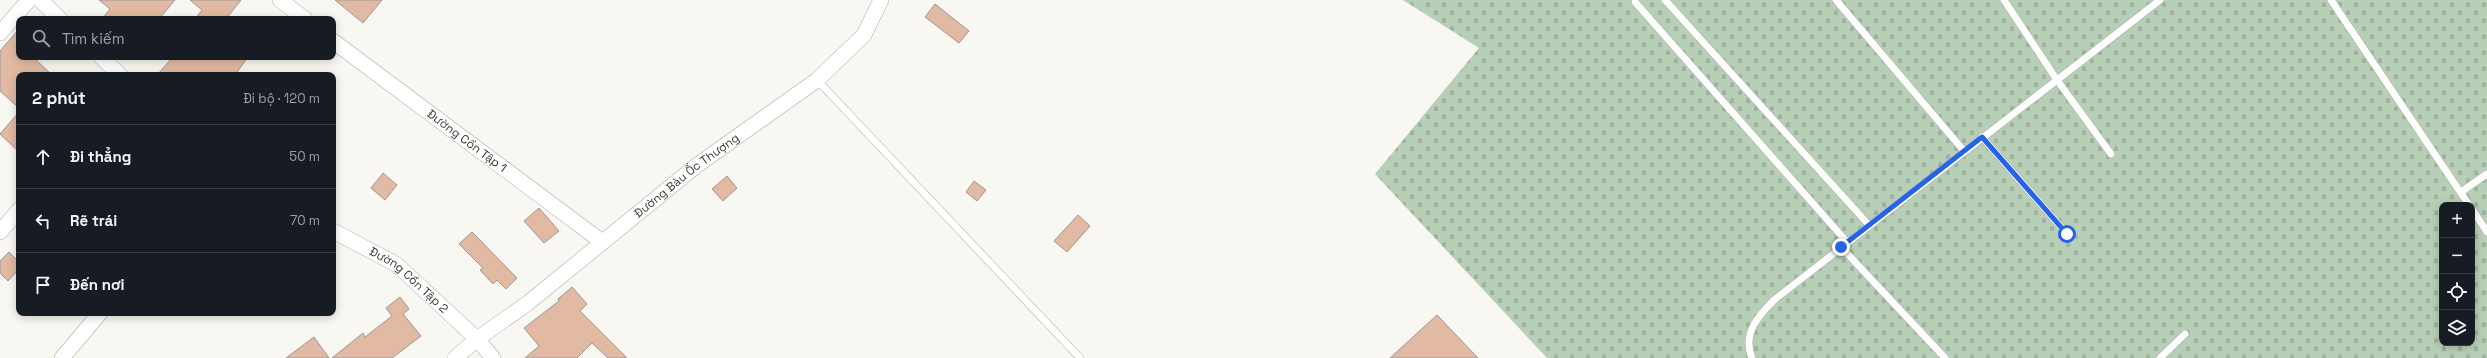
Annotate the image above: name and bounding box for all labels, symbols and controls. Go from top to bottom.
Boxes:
search box [16,16,336,60]
icon: search [30,27,52,49]
text: Tìm kiếm [62,29,125,48]
text: 2 phút [32,87,86,109]
text: Đi bộ · 120 m [243,90,320,107]
street label: Đường Cồn Tập 1 [424,106,510,176]
street label: Đường Bàu Ốc Thượng [631,130,742,221]
icon: ahead [32,146,54,168]
text: Đi thẳng [70,147,131,166]
text: 50 m [289,148,320,165]
map controls [2439,202,2475,346]
button: + [2439,202,2475,238]
icon: left [32,210,54,232]
text: Rẽ trái [70,211,117,230]
text: 70 m [290,212,320,229]
route start [2058,225,2076,243]
route end [1832,238,1850,256]
button: − [2439,238,2475,274]
street label: Đường Cồn Tập 2 [367,243,452,317]
icon: arrive [32,274,54,296]
button: locate [2439,274,2475,310]
text: Đến nơi [70,275,125,294]
button: layers [2439,310,2475,346]

